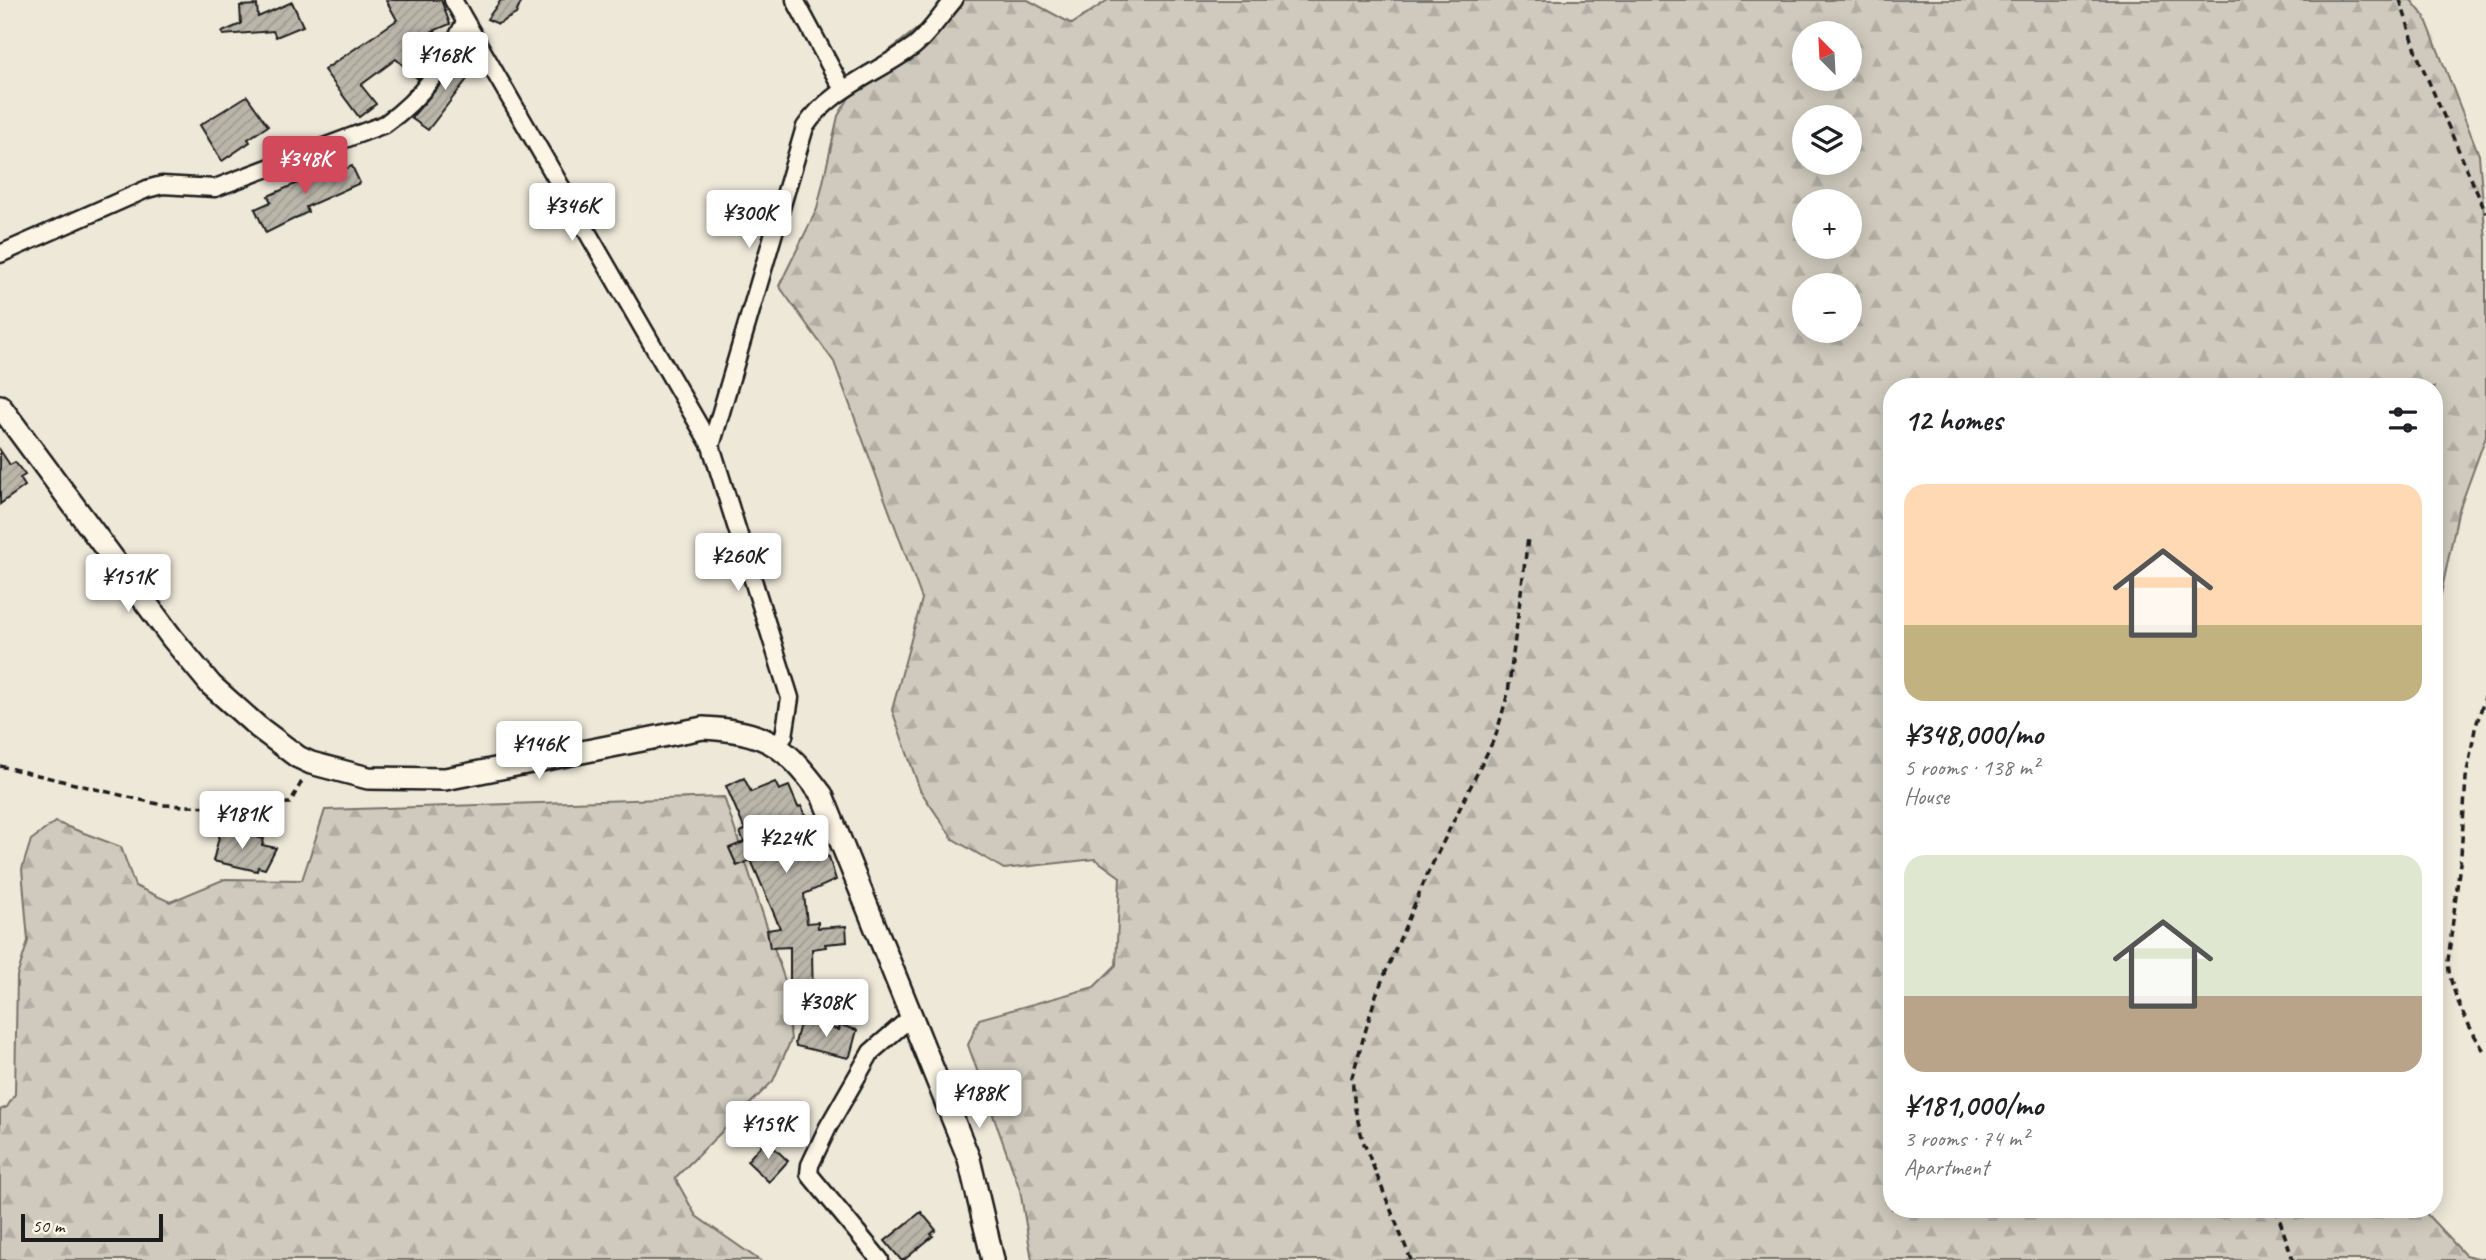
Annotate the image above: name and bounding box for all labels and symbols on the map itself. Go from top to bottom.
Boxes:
north arrow [1792,21,1862,91]
pin: ¥168K [396,32,494,92]
pin: ¥348K [256,136,354,196]
pin: ¥346K [523,184,621,243]
pin: ¥300K [700,190,798,250]
pin: ¥260K [689,534,787,593]
pin: ¥151K [79,554,177,614]
pin: ¥146K [490,722,588,781]
pin: ¥181K [193,792,291,851]
pin: ¥224K [737,816,835,875]
pin: ¥308K [777,979,875,1039]
pin: ¥188K [930,1070,1028,1130]
pin: ¥159K [719,1102,817,1161]
scale bar [21,1211,163,1243]

